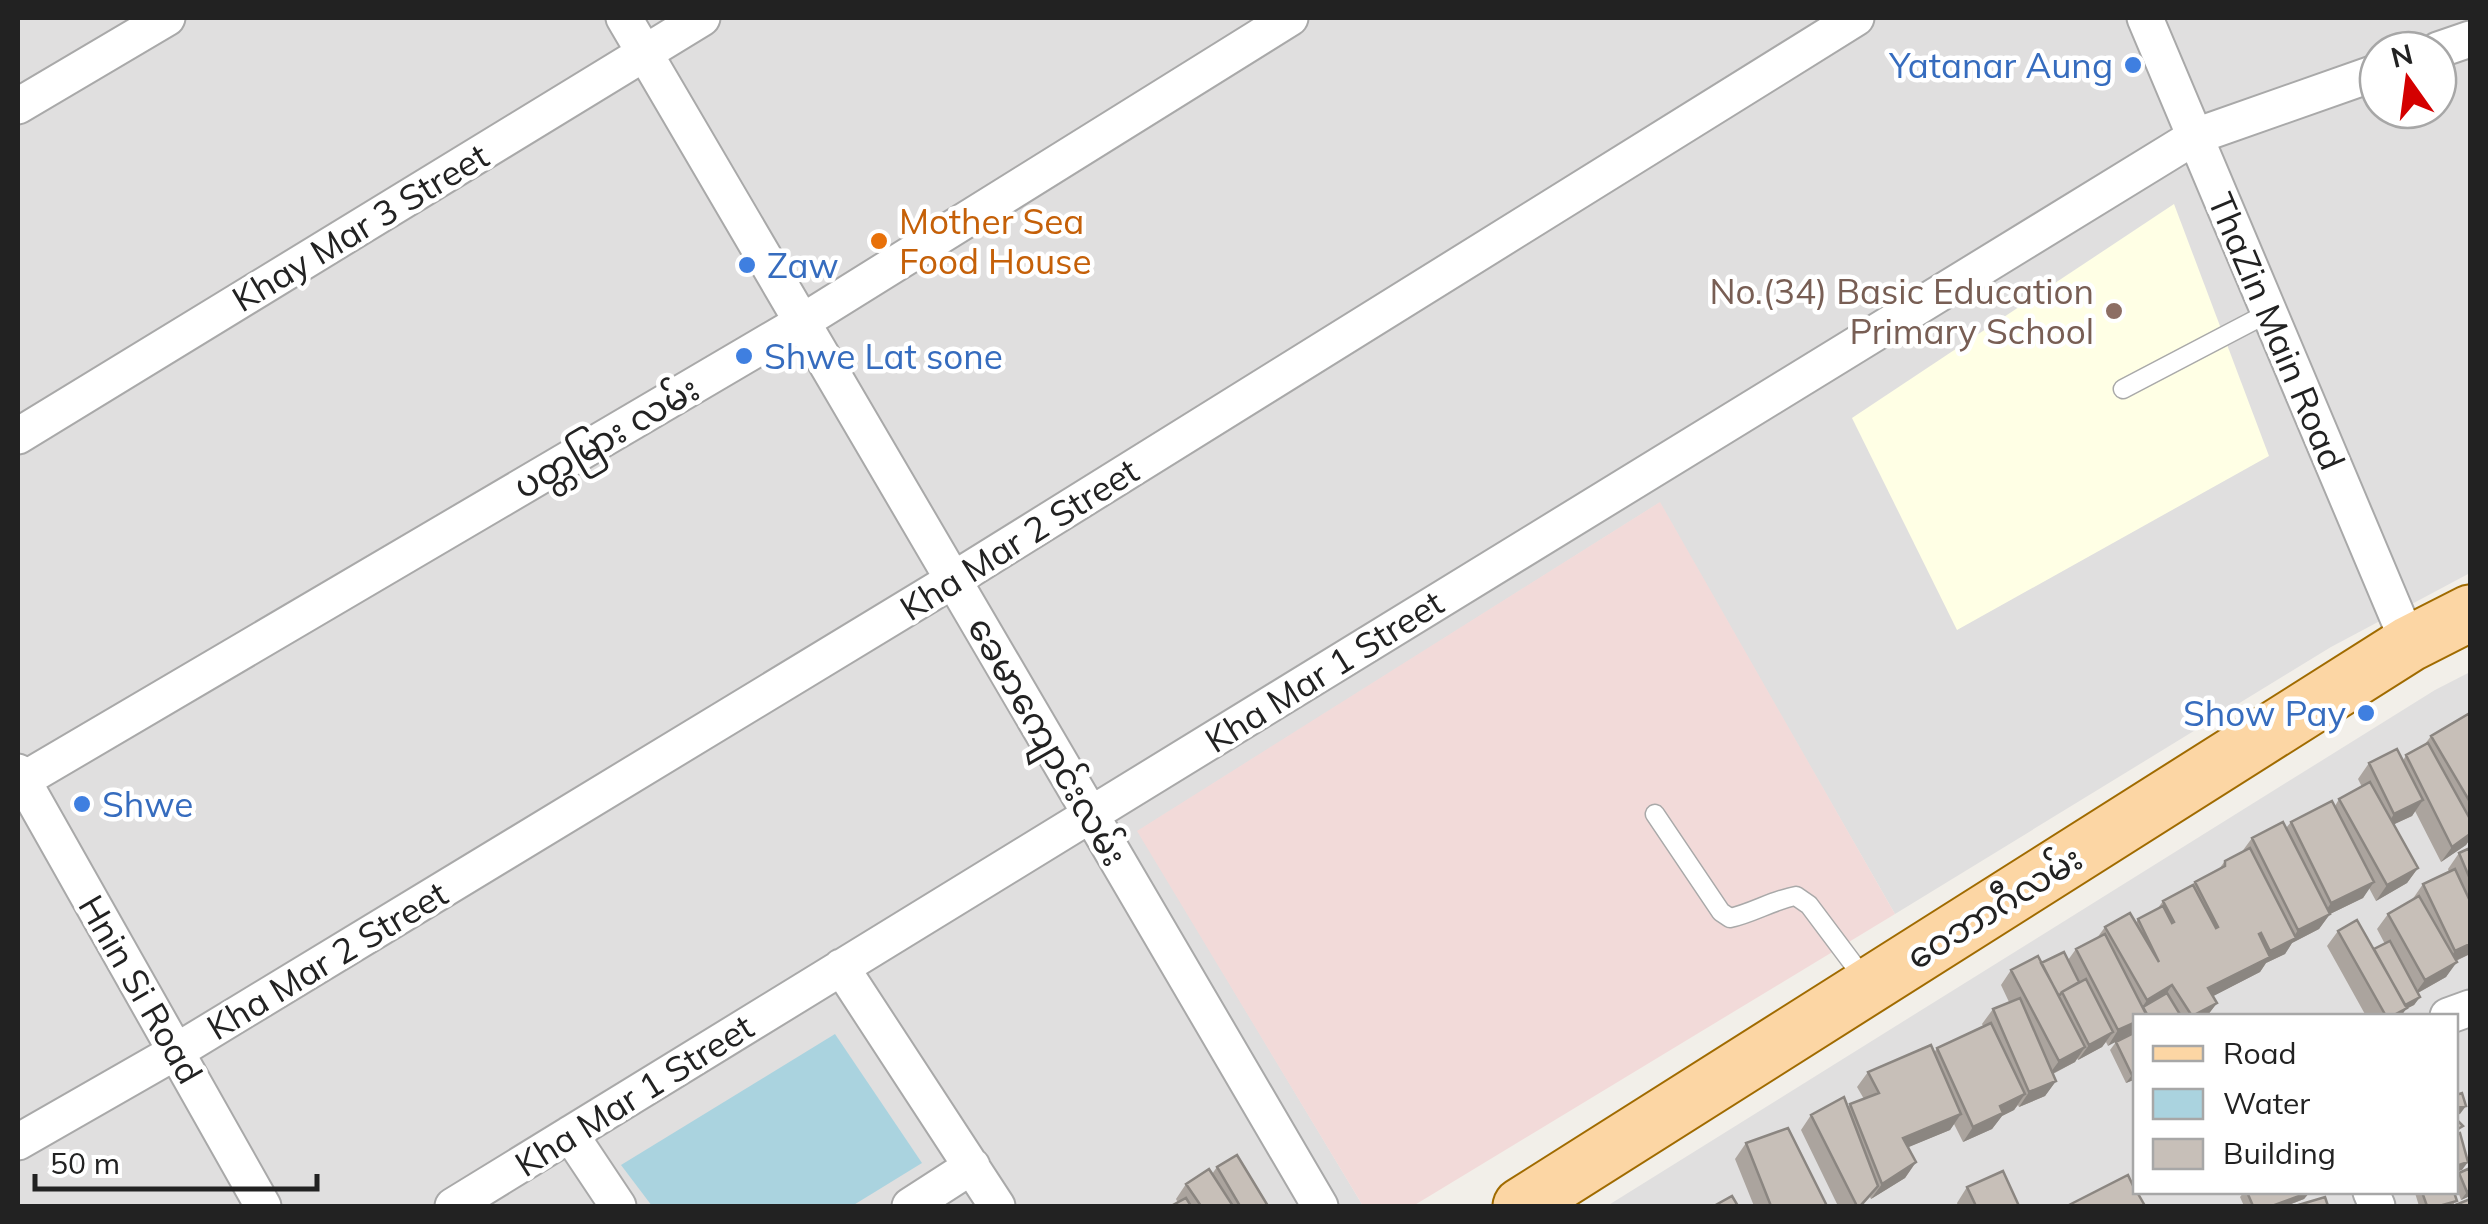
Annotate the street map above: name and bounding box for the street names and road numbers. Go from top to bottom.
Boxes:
street label: Khay Mar 3 Street [224,133,496,321]
street label: ThaZin Main Road [2199,186,2355,476]
street label: ပတ္တမြား လမ်း [505,365,710,514]
street label: Kha Mar 2 Street [892,448,1146,630]
street label: Kha Mar 1 Street [1197,580,1451,762]
street label: ခေမာကျောင်းလမ်း [952,608,1138,878]
street label: ဝေဘာဂီလမ်း [1897,835,2090,978]
street label: Kha Mar 2 Street [199,871,455,1049]
street label: Hnin Si Road [69,887,213,1091]
street label: Kha Mar 1 Street [507,1004,761,1186]

